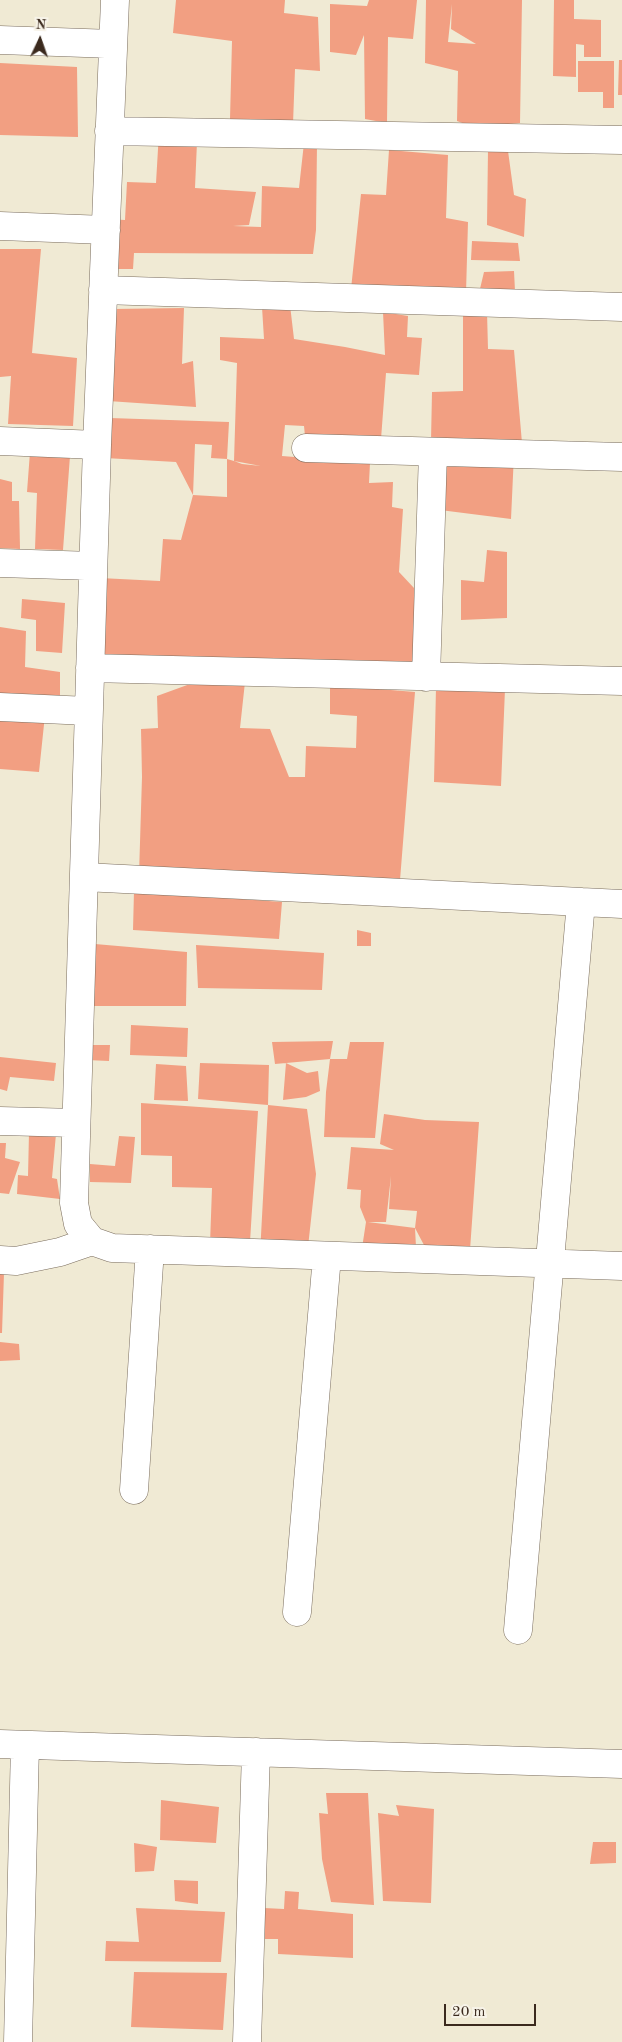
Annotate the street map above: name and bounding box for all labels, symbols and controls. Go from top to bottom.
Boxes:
north arrow [15,15,65,65]
text: N [35,18,46,32]
scale bar [447,1994,540,2026]
text: 20 m [452,2005,486,2020]

